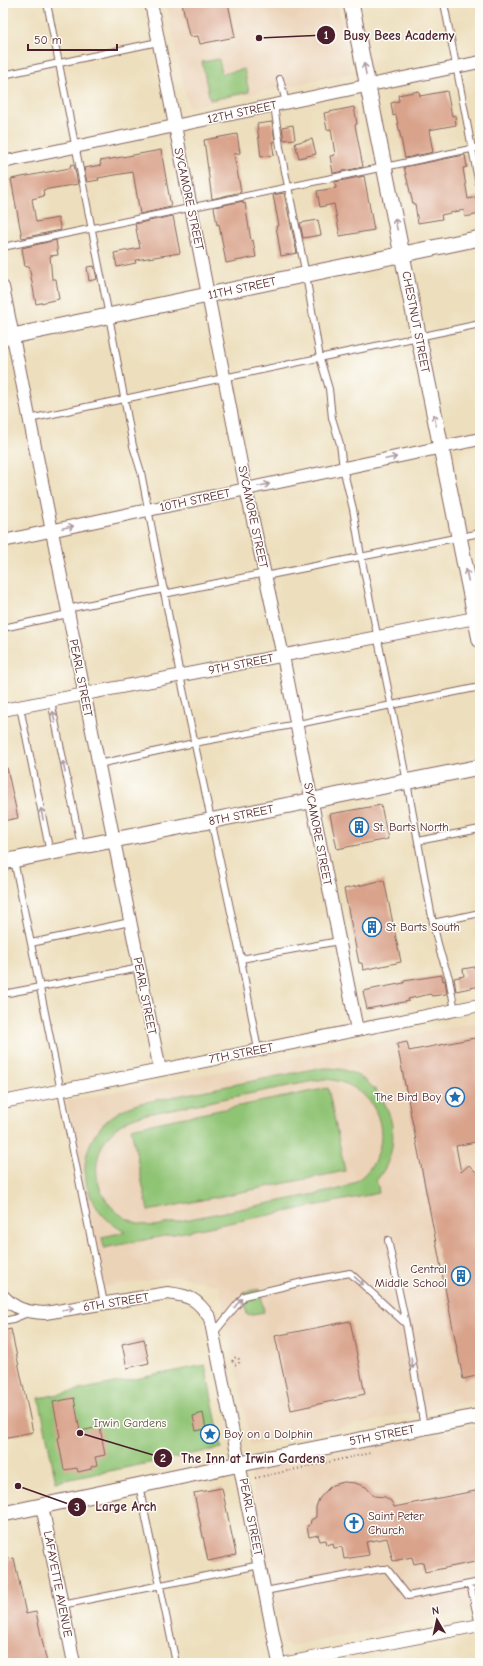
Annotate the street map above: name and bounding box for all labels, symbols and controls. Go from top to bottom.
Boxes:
callout: Busy Bees Academy [316,23,463,48]
scale bar [28,26,117,52]
text: 1 [324,28,329,42]
text: Busy Bees Academy [343,28,455,43]
text: 50 m [34,33,62,47]
one-way arrow [360,63,368,76]
street label: 12TH STREET [206,98,279,126]
street label: SYCAMORE STREET [171,146,207,252]
one-way arrow [392,218,400,231]
street label: CHESTNUT STREET [399,270,433,375]
street label: 11TH STREET [207,274,278,302]
one-way arrow [431,414,439,427]
one-way arrow [384,454,397,462]
street label: SYCAMORE STREET [235,464,271,570]
one-way arrow [257,481,270,489]
street label: 10TH STREET [158,486,232,514]
one-way arrow [62,522,75,530]
one-way arrow [462,568,470,581]
street label: PEARL STREET [67,638,96,719]
street label: 9TH STREET [207,651,275,677]
one-way arrow [50,710,58,723]
one-way arrow [60,761,68,774]
street label: SYCAMORE STREET [301,781,335,887]
street label: 8TH STREET [207,802,275,828]
one-way arrow [38,808,46,821]
building icon: St. Barts North [348,816,370,838]
place label: St. Barts North [373,820,449,834]
building icon: St Barts South [361,916,383,938]
place label: St Barts South [386,920,460,934]
street label: PEARL STREET [131,956,160,1037]
street label: 7TH STREET [208,1040,275,1066]
place icon: The Bird Boy [444,1086,466,1108]
place label: The Bird Boy [374,1090,442,1104]
place label: Central Middle School [375,1262,447,1290]
building icon: Central Middle School [450,1265,472,1287]
one-way arrow [354,1276,364,1286]
street label: 6TH STREET [82,1290,151,1314]
one-way arrow [233,1298,242,1309]
one-way arrow [61,1305,74,1313]
one-way arrow [409,1356,417,1369]
park label: Irwin Gardens [93,1416,167,1430]
street label: 5TH STREET [348,1422,417,1448]
place icon: Boy on a Dolphin [199,1423,221,1445]
place label: Boy on a Dolphin [224,1427,313,1441]
callout: The Inn at Irwin Gardens [153,1446,333,1471]
text: 2 [160,1451,166,1465]
text: The Inn at Irwin Gardens [181,1451,325,1466]
street label: PEARL STREET [237,1477,266,1558]
callout: Large Arch [67,1494,164,1519]
text: Large Arch [95,1499,157,1514]
text: 3 [74,1500,80,1514]
place label: Saint Peter Church [368,1509,424,1537]
church icon: Saint Peter Church [343,1512,365,1534]
street label: LAFAYETTE AVENUE [41,1530,75,1638]
north arrow [417,1600,457,1640]
text: N [431,1604,440,1618]

